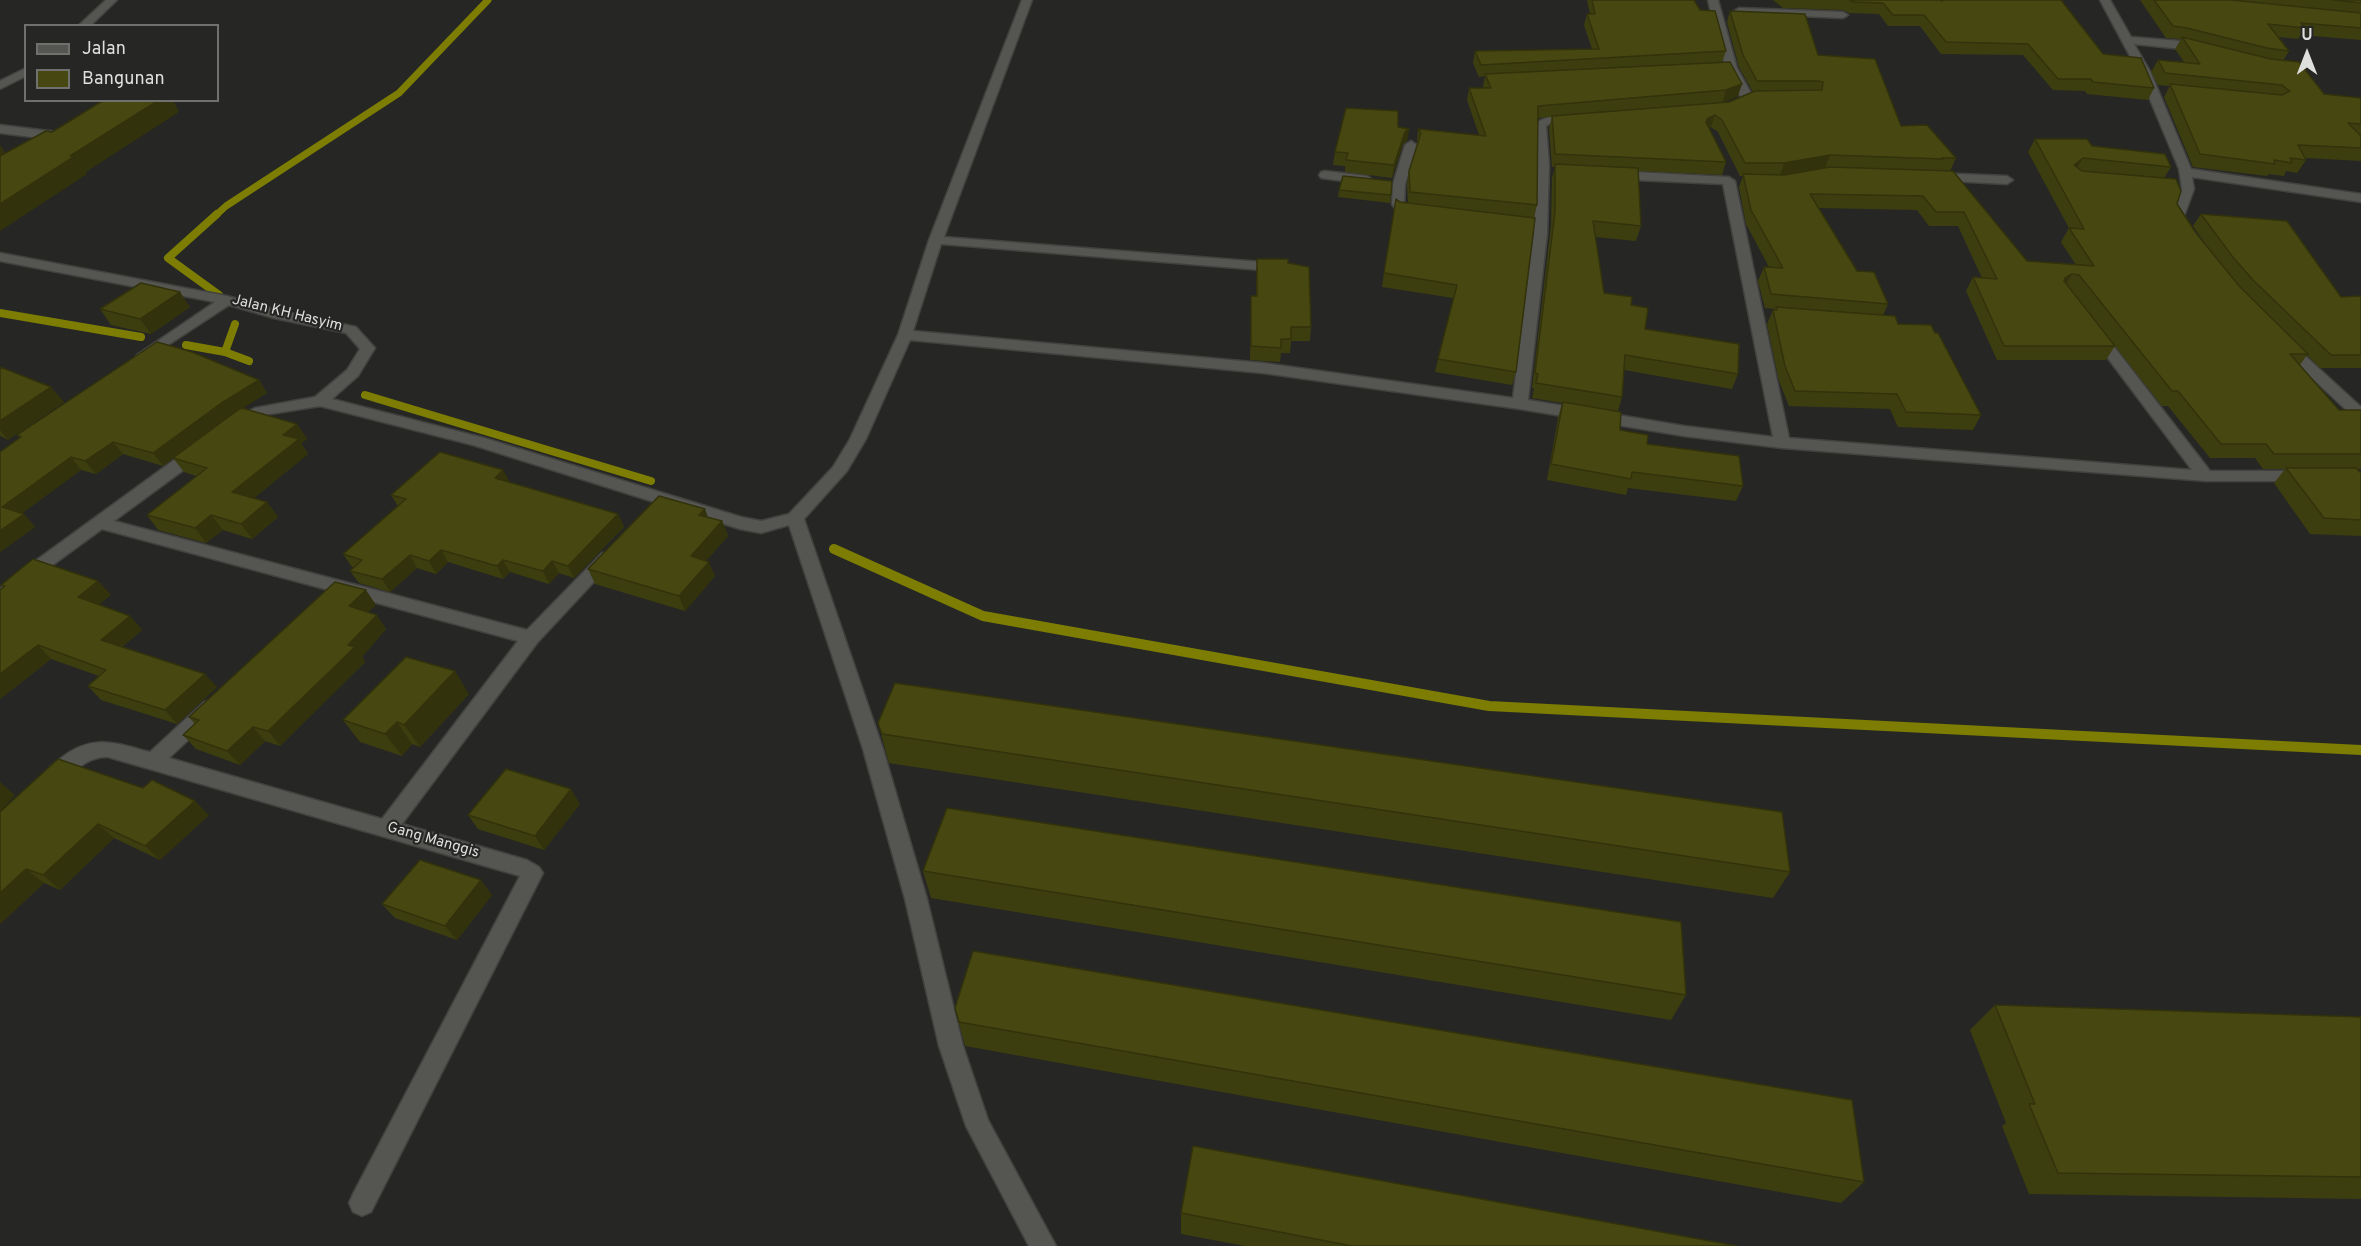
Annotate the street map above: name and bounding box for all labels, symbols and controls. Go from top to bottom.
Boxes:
legend [24,24,219,102]
north arrow [2277,24,2337,84]
text: U [2301,26,2313,46]
text: Jalan [82,38,126,61]
text: Bangunan [82,68,165,91]
street label: Jalan KH Hasyim [230,292,344,336]
street label: Gang Manggis [385,819,481,863]

